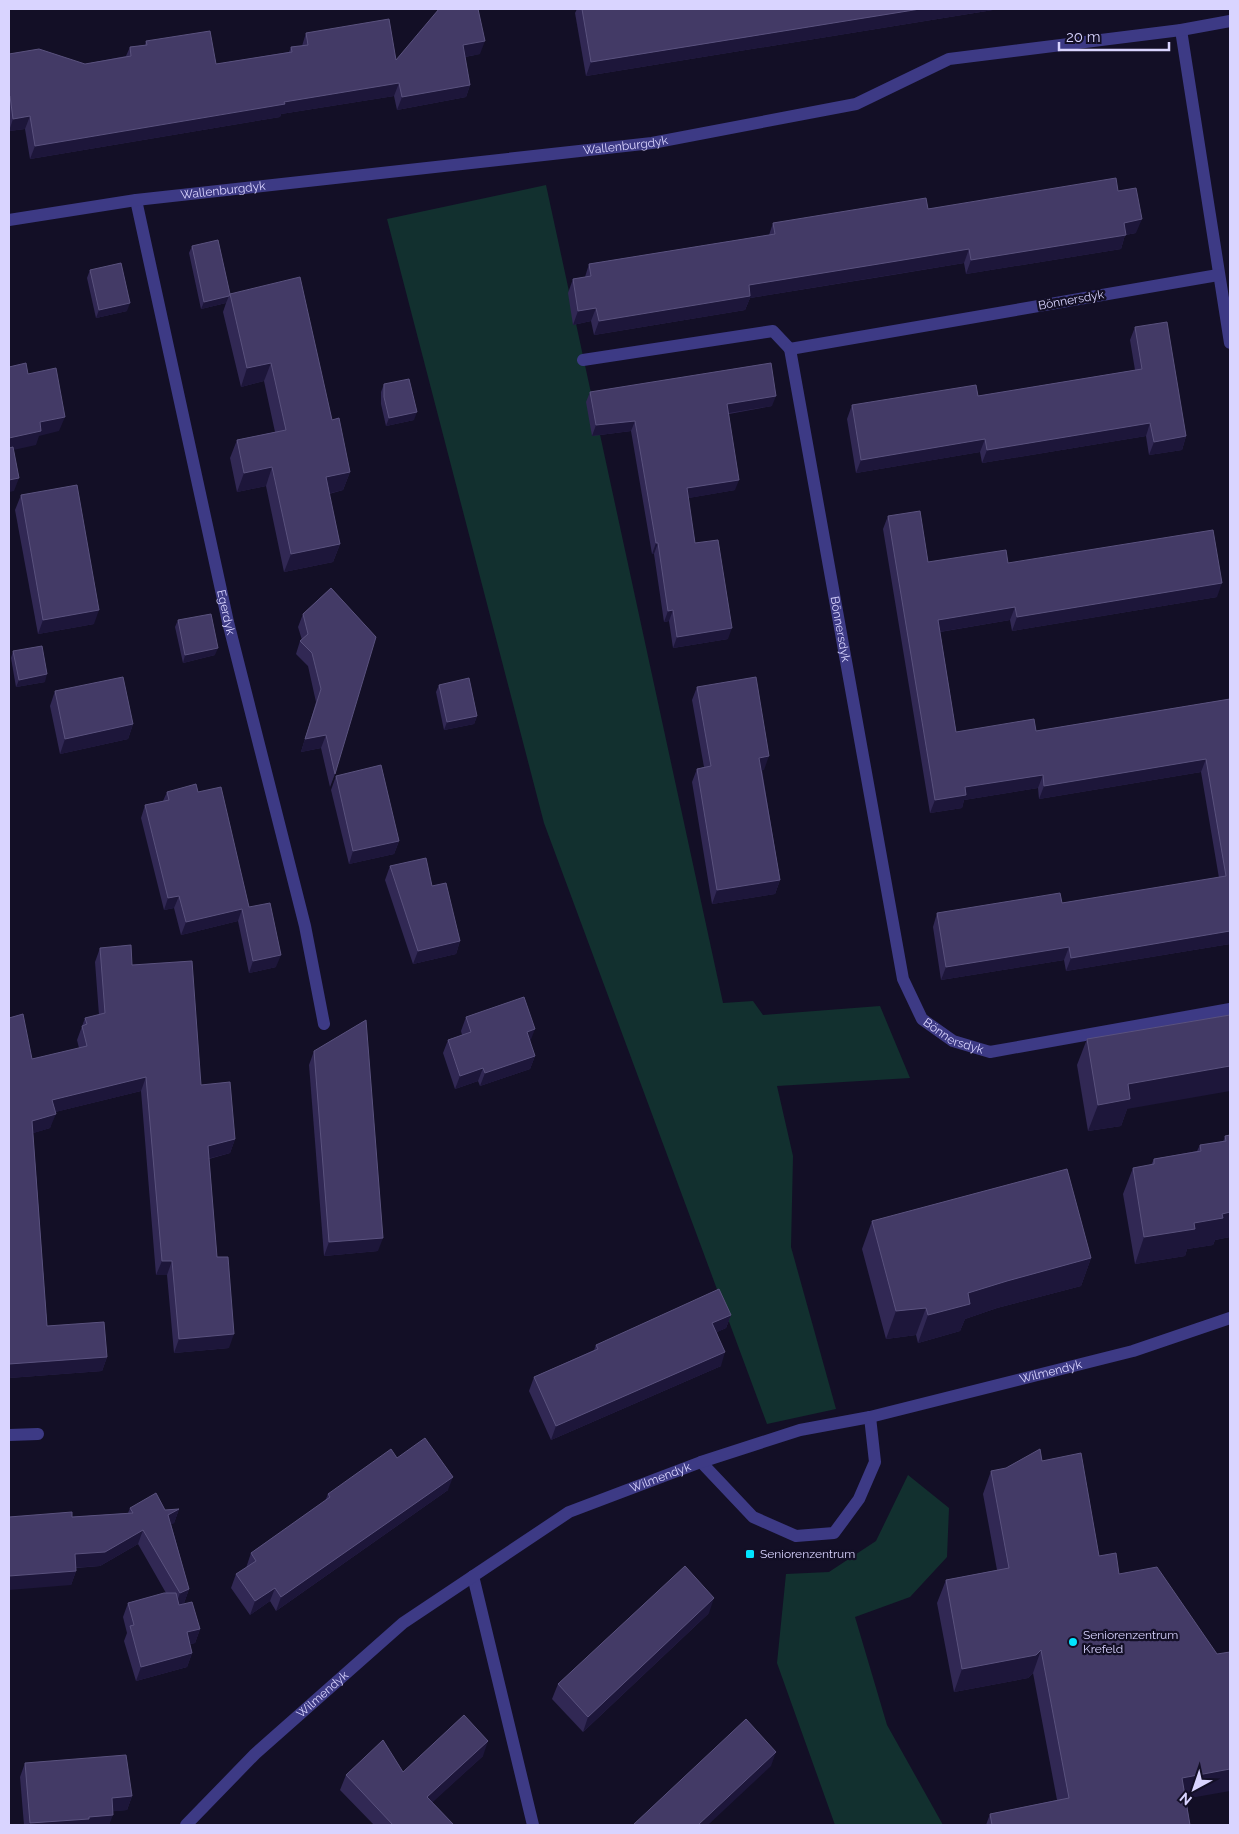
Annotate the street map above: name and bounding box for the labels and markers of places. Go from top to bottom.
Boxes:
place label: Seniorenzentrum [760,1547,855,1561]
marker: Seniorenzentrum [744,1548,756,1560]
place label: Seniorenzentrum Krefeld [1083,1628,1178,1656]
marker: Seniorenzentrum Krefeld [1067,1636,1079,1648]

